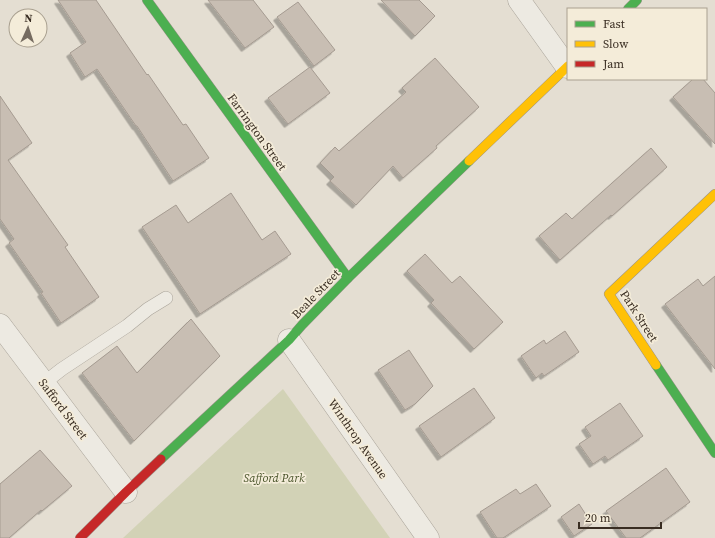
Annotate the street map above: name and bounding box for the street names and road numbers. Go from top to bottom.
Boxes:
street label: Farrington Street [224,90,290,174]
street label: Beale Street [288,266,344,322]
street label: Park Street [616,287,662,345]
street label: Safford Street [35,375,91,443]
street label: Winthrop Avenue [325,396,391,482]

